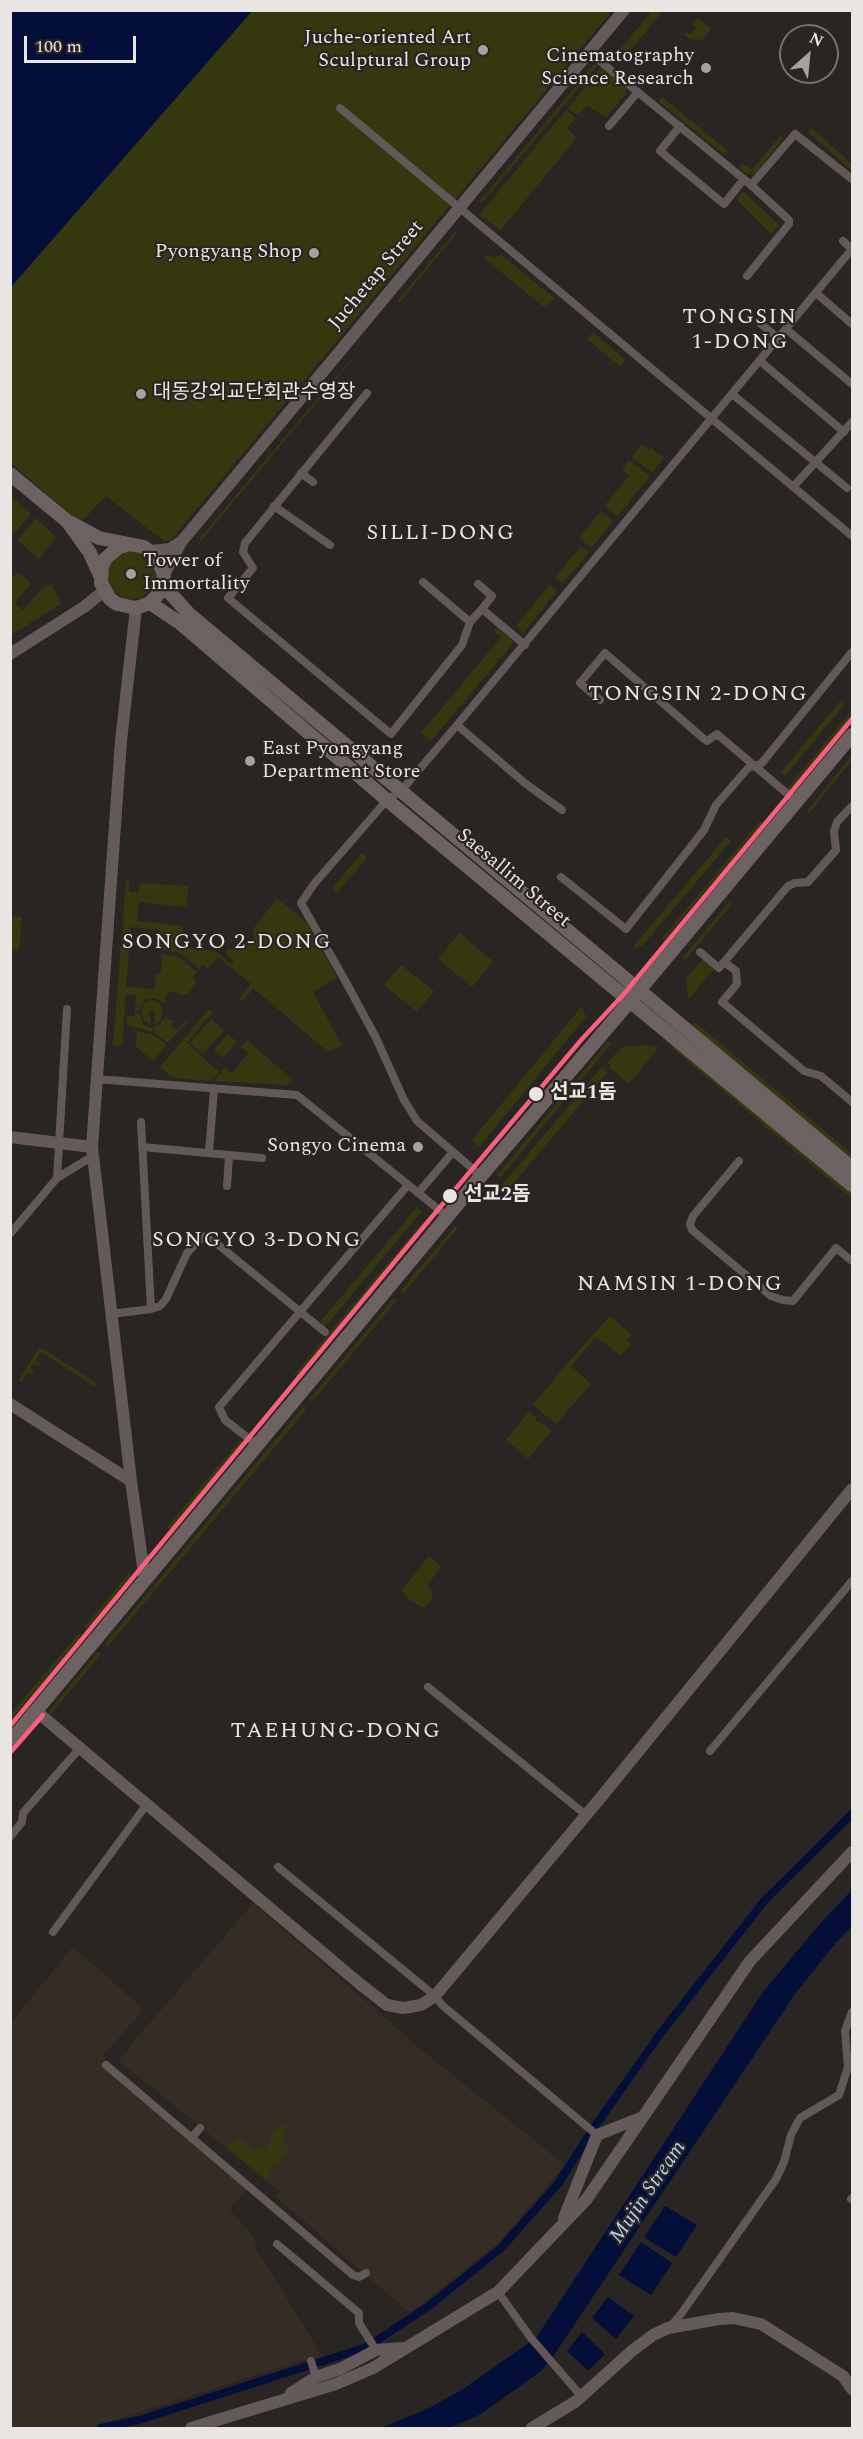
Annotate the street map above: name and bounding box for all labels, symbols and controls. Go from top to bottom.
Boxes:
scale bar [27,24,140,62]
north arrow [779,24,839,84]
text: N [805,26,828,53]
place label: Juche-oriented Art Sculptural Group [304,27,471,74]
text: 100 m [35,33,82,60]
marker: Juche-oriented Art Sculptural Group [476,43,490,57]
place label: Cinematography Science Research [541,45,694,92]
marker: Cinematography Science Research [699,61,713,75]
street label: Juchetap Street [324,216,430,336]
place label: Pyongyang Shop [155,241,302,265]
marker: Pyongyang Shop [307,246,321,260]
district label: TONGSIN 1-DONG [682,306,798,358]
place label: 대동강외교단회관수영장 [153,382,355,406]
marker: 대동강외교단회관수영장 [134,387,148,401]
district label: SILLI-DONG [367,522,515,548]
place label: Tower of Immortality [143,550,250,597]
marker: Tower of Immortality [124,567,138,581]
district label: TONGSIN 2-DONG [588,683,808,709]
place label: East Pyongyang Department Store [262,738,421,785]
marker: East Pyongyang Department Store [243,754,257,768]
street label: Saesallim Street [451,824,575,934]
district label: SONGYO 2-DONG [122,931,332,957]
place label: 선교1돔 [550,1082,616,1106]
marker: 선교1돔 [527,1085,545,1103]
place label: Songyo Cinema [267,1135,406,1159]
marker: Songyo Cinema [411,1140,425,1154]
place label: 선교2돔 [464,1184,530,1208]
marker: 선교2돔 [441,1187,459,1205]
district label: SONGYO 3-DONG [152,1229,362,1255]
district label: NAMSIN 1-DONG [577,1273,783,1299]
district label: TAEHUNG-DONG [231,1720,441,1746]
water label: Mujin Stream [606,2137,692,2249]

